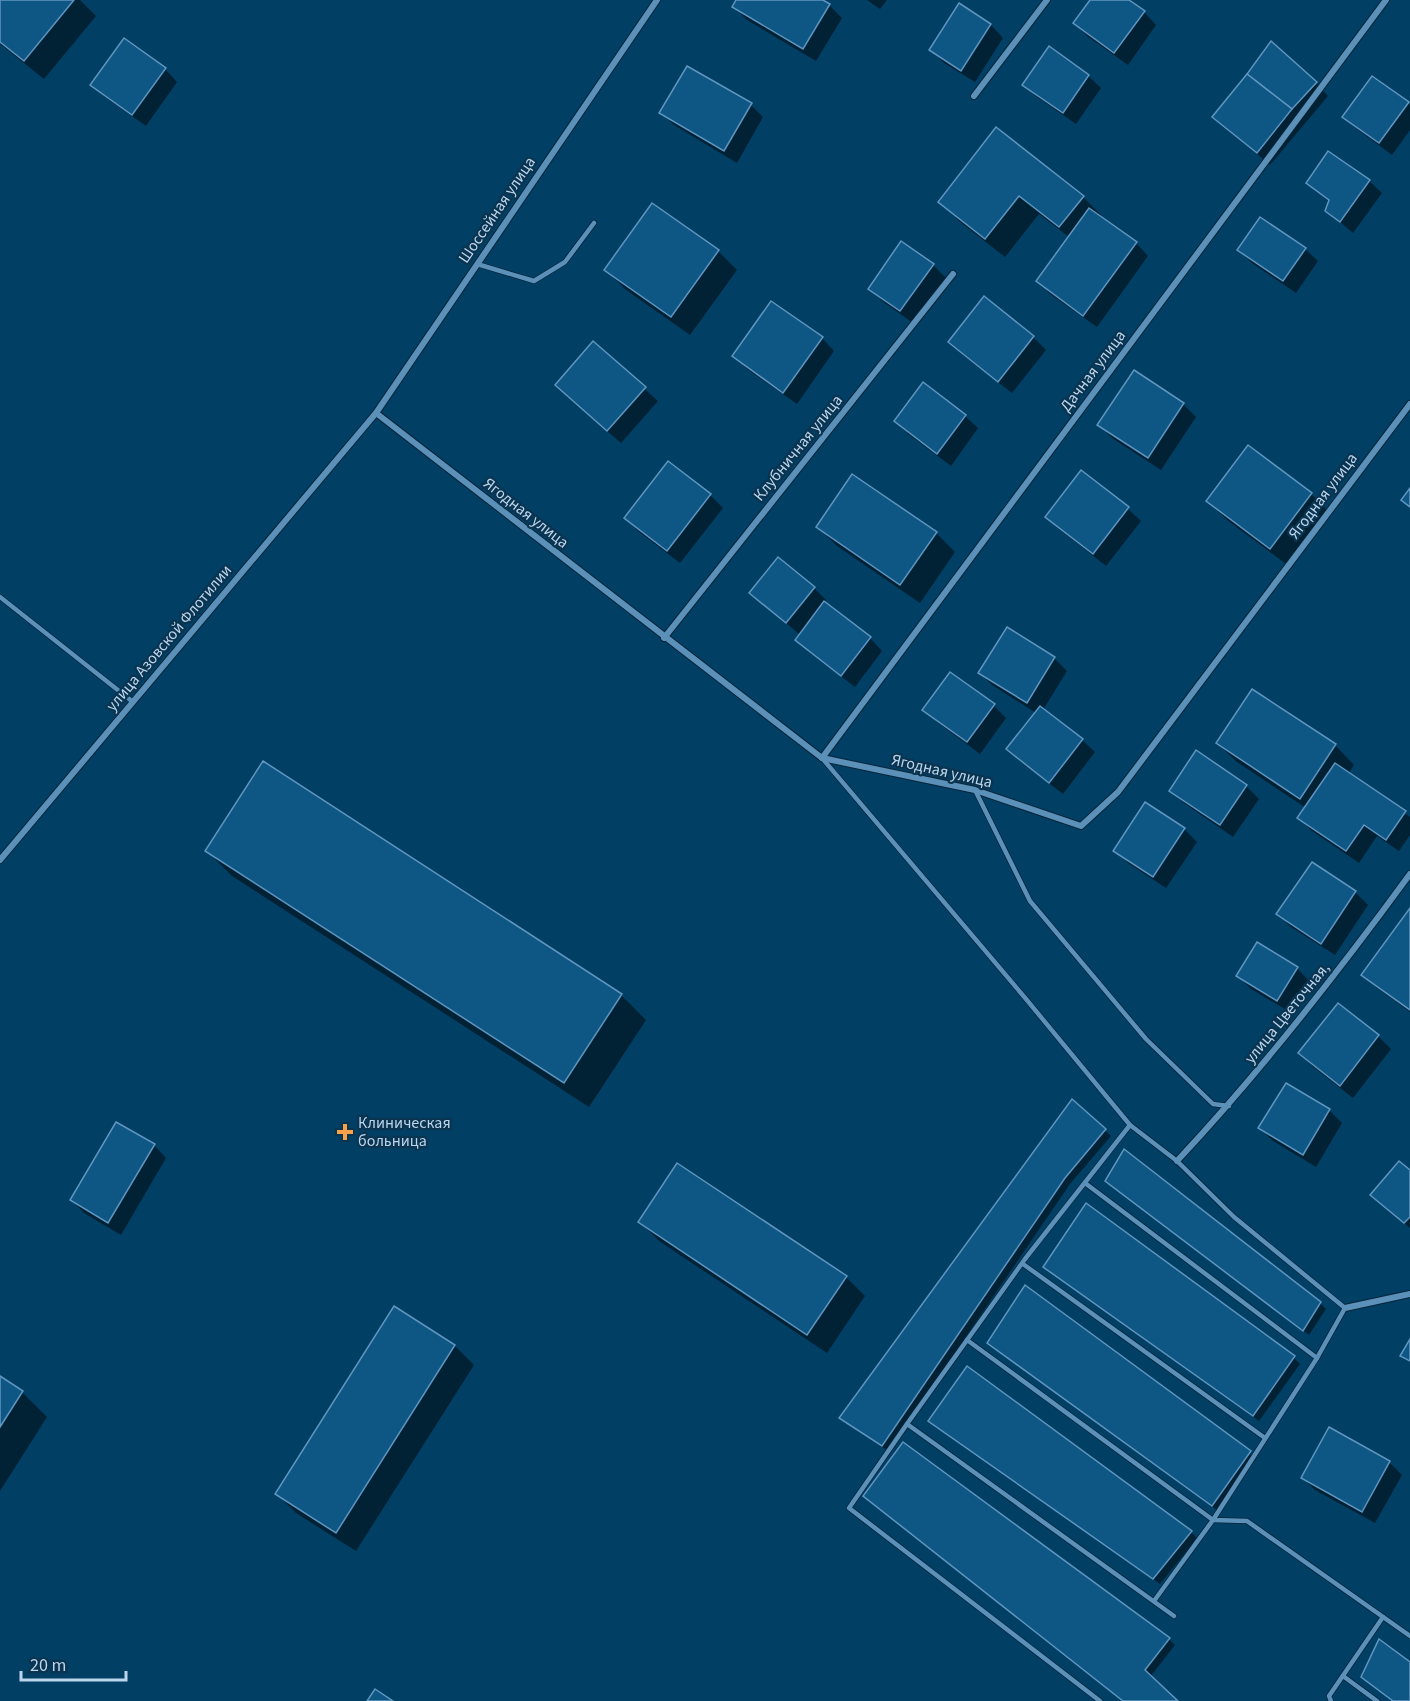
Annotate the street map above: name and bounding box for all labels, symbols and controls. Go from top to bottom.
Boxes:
street label: Шоссейная улица [453,152,541,268]
street label: Дачная улица [1055,326,1131,416]
street label: Клубничная улица [748,390,848,506]
street label: Ягодная улица [1283,448,1363,544]
street label: Ягодная улица [479,473,573,553]
street label: улица Азовской Флотилии [101,560,237,716]
street label: Ягодная улица [889,749,995,793]
street label: улица Цветочная, [1239,958,1335,1068]
place label: Клиническая больница [358,1112,451,1152]
marker: Клиническая больница [336,1123,354,1141]
scale bar [21,1644,126,1682]
text: 20 m [30,1653,66,1678]

